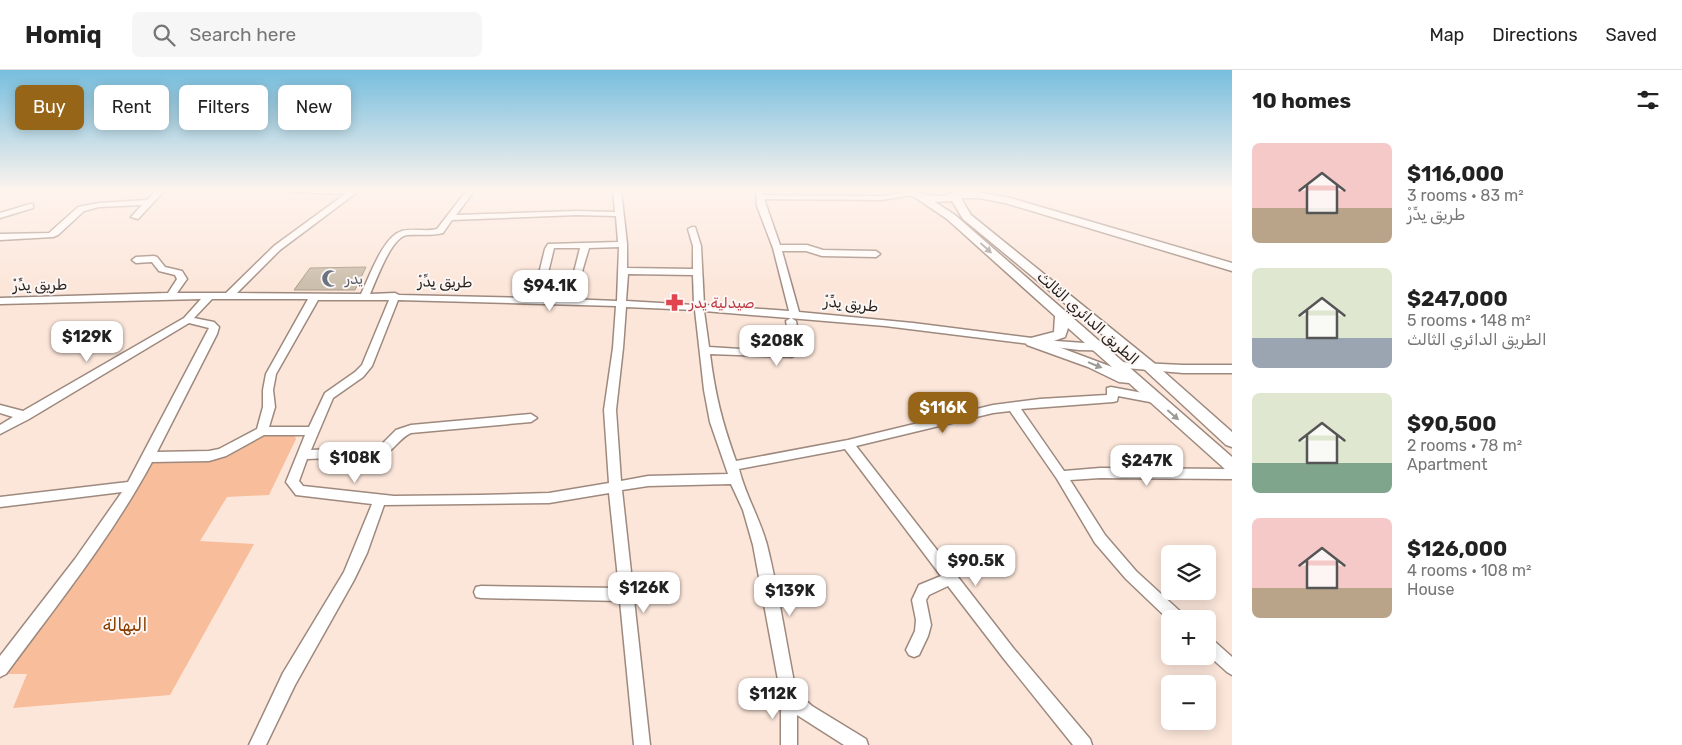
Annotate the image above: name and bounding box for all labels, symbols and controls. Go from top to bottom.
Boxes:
search box [132,12,482,57]
text: Homiq [25,21,102,49]
icon: search [150,21,178,49]
text: Search here [190,23,296,46]
text: Map [1429,24,1464,46]
text: Directions [1492,24,1578,46]
text: Saved [1606,24,1657,46]
chip: Buy [15,85,84,130]
chip: Rent [94,85,169,130]
chip: Filters [179,85,268,130]
chip: New [278,85,351,130]
icon: filters [1634,86,1662,114]
text: 10 homes [1252,88,1351,113]
text: $116,000 [1407,161,1504,186]
icon: home [1292,163,1352,223]
text: 3 rooms · 83 m² [1407,186,1524,205]
text: طريق يِدِّرْ [1407,205,1465,224]
one-way arrow [980,242,992,254]
street label: الطريق الدائري الثالث [1033,268,1143,369]
mosque icon: يدر [321,269,341,289]
place label: يدر [344,270,363,288]
pin: $94.1K [509,270,591,312]
street label: طريق يِدِّرْ [417,273,472,291]
street label: طريق يِدِّرْ [12,276,67,294]
text: $94.1K [523,276,577,295]
text: $247,000 [1407,286,1508,311]
icon: home [1292,288,1352,348]
street label: طريق يِدِّرْ [822,292,879,316]
pharmacy icon: صيدلية يدر [665,293,685,313]
place label: صيدلية يدر [688,294,754,312]
text: 5 rooms · 148 m² [1407,311,1531,330]
pin: $129K [52,320,122,363]
pin: $208K [742,324,812,367]
text: $129K [62,327,112,346]
text: الطريق الدائري الثالث [1407,330,1547,349]
text: $208K [750,331,804,350]
one-way arrow [1087,362,1102,369]
pin: $116K [908,392,978,434]
text: $116K [919,398,967,417]
one-way arrow [1166,409,1179,420]
text: $90,500 [1407,411,1497,436]
icon: home [1292,413,1352,473]
text: 2 rooms · 78 m² [1407,436,1522,455]
pin: $108K [320,442,390,484]
pin: $247K [1112,444,1182,487]
text: $108K [330,448,380,467]
text: $247K [1121,451,1173,470]
text: Apartment [1407,455,1487,474]
text: $126,000 [1407,536,1507,561]
icon: home [1292,538,1352,598]
pin: $90.5K [935,544,1017,587]
map controls [1161,545,1216,730]
button: layers [1161,545,1216,600]
text: $90.5K [947,551,1005,570]
text: 4 rooms · 108 m² [1407,561,1531,580]
pin: $126K [609,572,679,614]
pin: $139K [755,574,825,617]
text: $126K [619,578,669,597]
text: House [1407,580,1454,599]
text: $139K [765,581,815,600]
button: + [1161,610,1216,665]
park label: البهالة [103,614,147,636]
button: − [1161,675,1216,730]
pin: $112K [738,678,808,720]
text: $112K [749,684,797,703]

